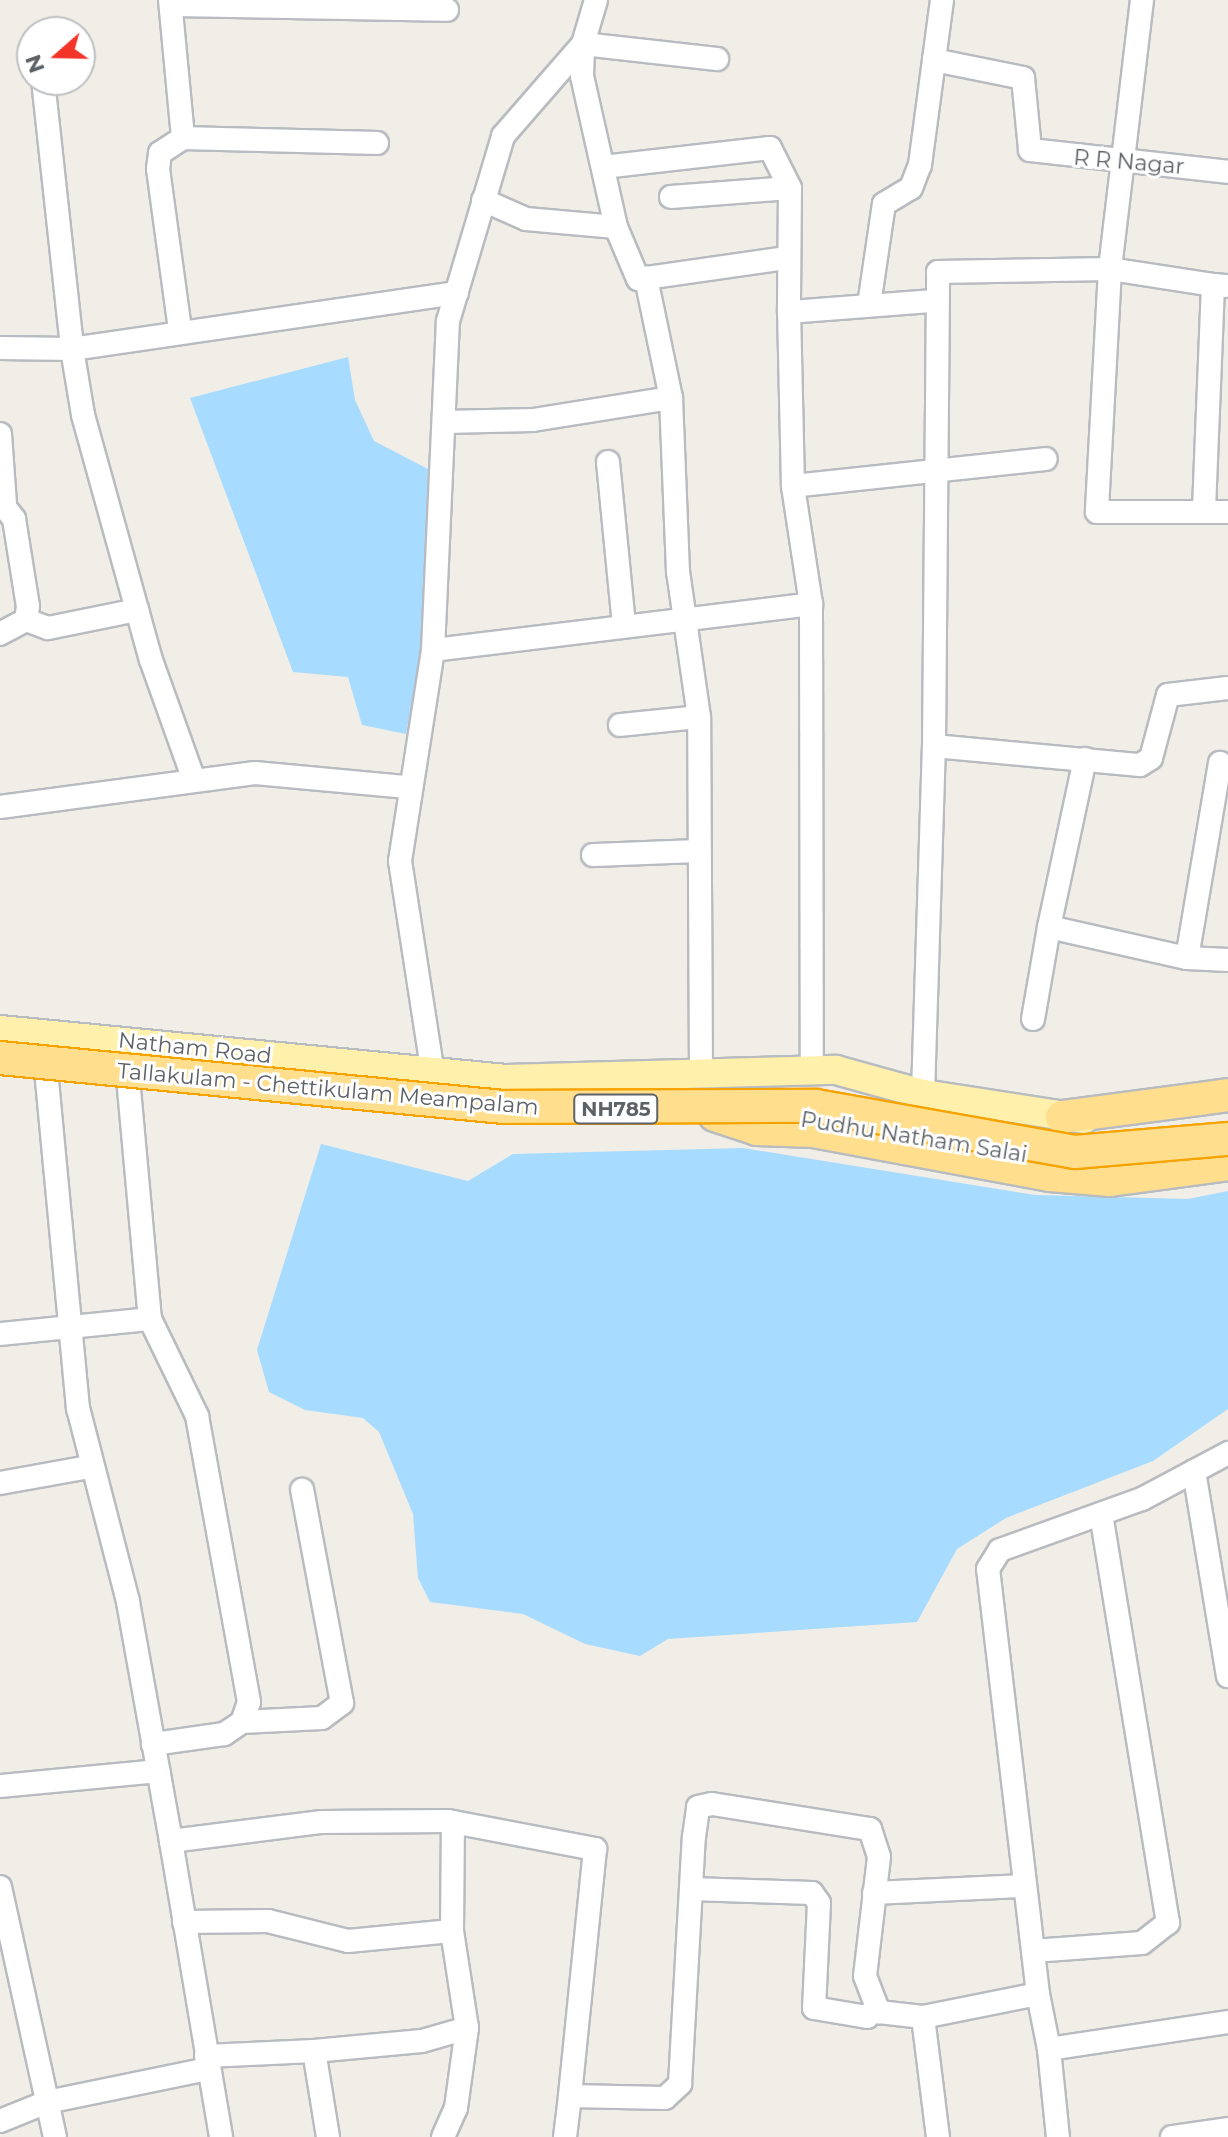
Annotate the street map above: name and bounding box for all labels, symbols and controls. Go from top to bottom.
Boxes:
north arrow [16,16,96,96]
text: N [19,51,51,77]
street label: R R Nagar [1073,144,1185,180]
street label: Natham Road [117,1027,273,1069]
street label: Tallakulam - Chettikulam Meampalam [116,1057,540,1121]
road number: NH785 [572,1093,660,1125]
street label: Pudhu Natham Salai [799,1106,1029,1168]

